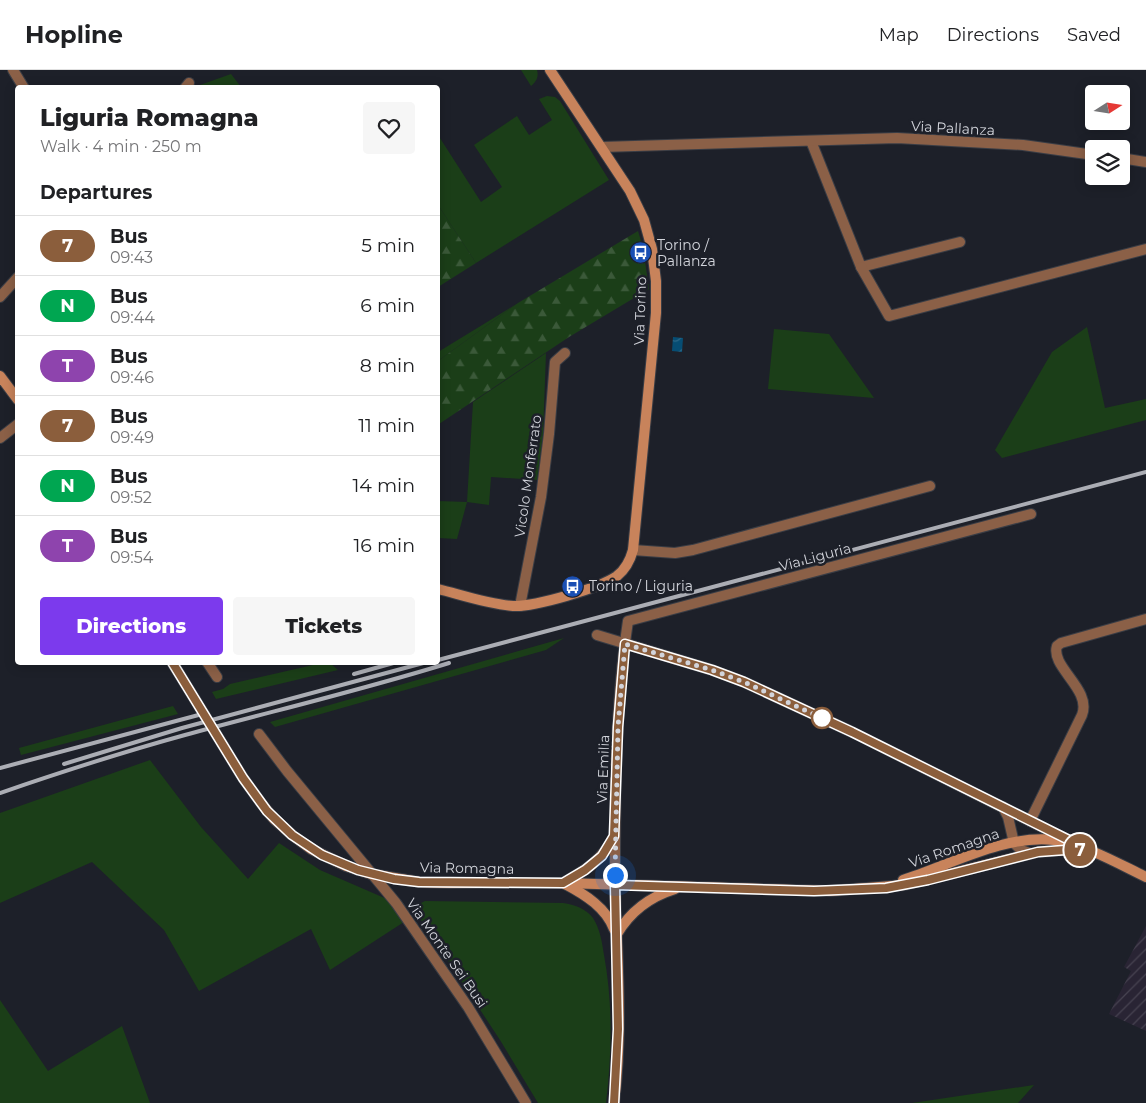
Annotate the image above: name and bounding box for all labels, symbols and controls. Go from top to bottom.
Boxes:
text: Hopline [25,20,123,49]
text: Map [879,24,919,46]
text: Directions [947,24,1039,46]
text: Saved [1067,24,1121,46]
north arrow [1085,85,1130,130]
map controls [1085,85,1130,185]
button: heart [363,102,415,154]
text: Liguria Romagna [40,103,259,132]
street label: Via Pallanza [911,117,995,139]
text: Walk · 4 min · 250 m [40,137,202,156]
button: layers [1085,140,1130,185]
text: Departures [40,181,152,204]
text: Bus [110,225,148,248]
text: 5 min [361,234,415,257]
text: 7 [62,235,73,257]
place label: Torino / Pallanza [657,236,716,270]
bus stop icon: Torino / Pallanza [629,241,653,265]
text: 09:43 [110,248,153,267]
street label: Via Torino [630,276,650,346]
text: Bus [110,285,148,308]
text: 6 min [360,294,415,317]
text: N [60,295,75,317]
text: 09:44 [110,308,155,327]
text: Bus [110,345,148,368]
text: 8 min [360,354,415,377]
text: T [62,355,73,377]
text: 09:46 [110,368,154,387]
text: Bus [110,405,148,428]
street label: Vicolo Monferrato [510,413,546,539]
text: 11 min [358,414,415,437]
text: 7 [62,415,73,437]
text: 09:49 [110,428,154,447]
text: Bus [110,465,148,488]
text: 14 min [352,474,415,497]
text: N [60,475,75,497]
text: 09:52 [110,488,152,507]
text: Bus [110,525,148,548]
text: 16 min [353,534,415,557]
text: T [62,535,73,557]
street label: Via Liguria [777,539,853,575]
text: 09:54 [110,548,153,567]
bus stop icon: Torino / Liguria [561,574,585,598]
place label: Torino / Liguria [589,577,693,595]
button: Directions [40,597,223,655]
button: Tickets [233,597,415,655]
unlabelled marker [811,707,833,729]
street label: Via Emilia [593,734,613,804]
street label: Via Romagna [906,824,1002,872]
line badge: 7 [1064,834,1096,866]
text: 7 [1074,839,1086,861]
street label: Via Romagna [420,858,514,878]
your location [603,863,628,888]
street label: Via Monte Sei Busi [403,895,491,1011]

